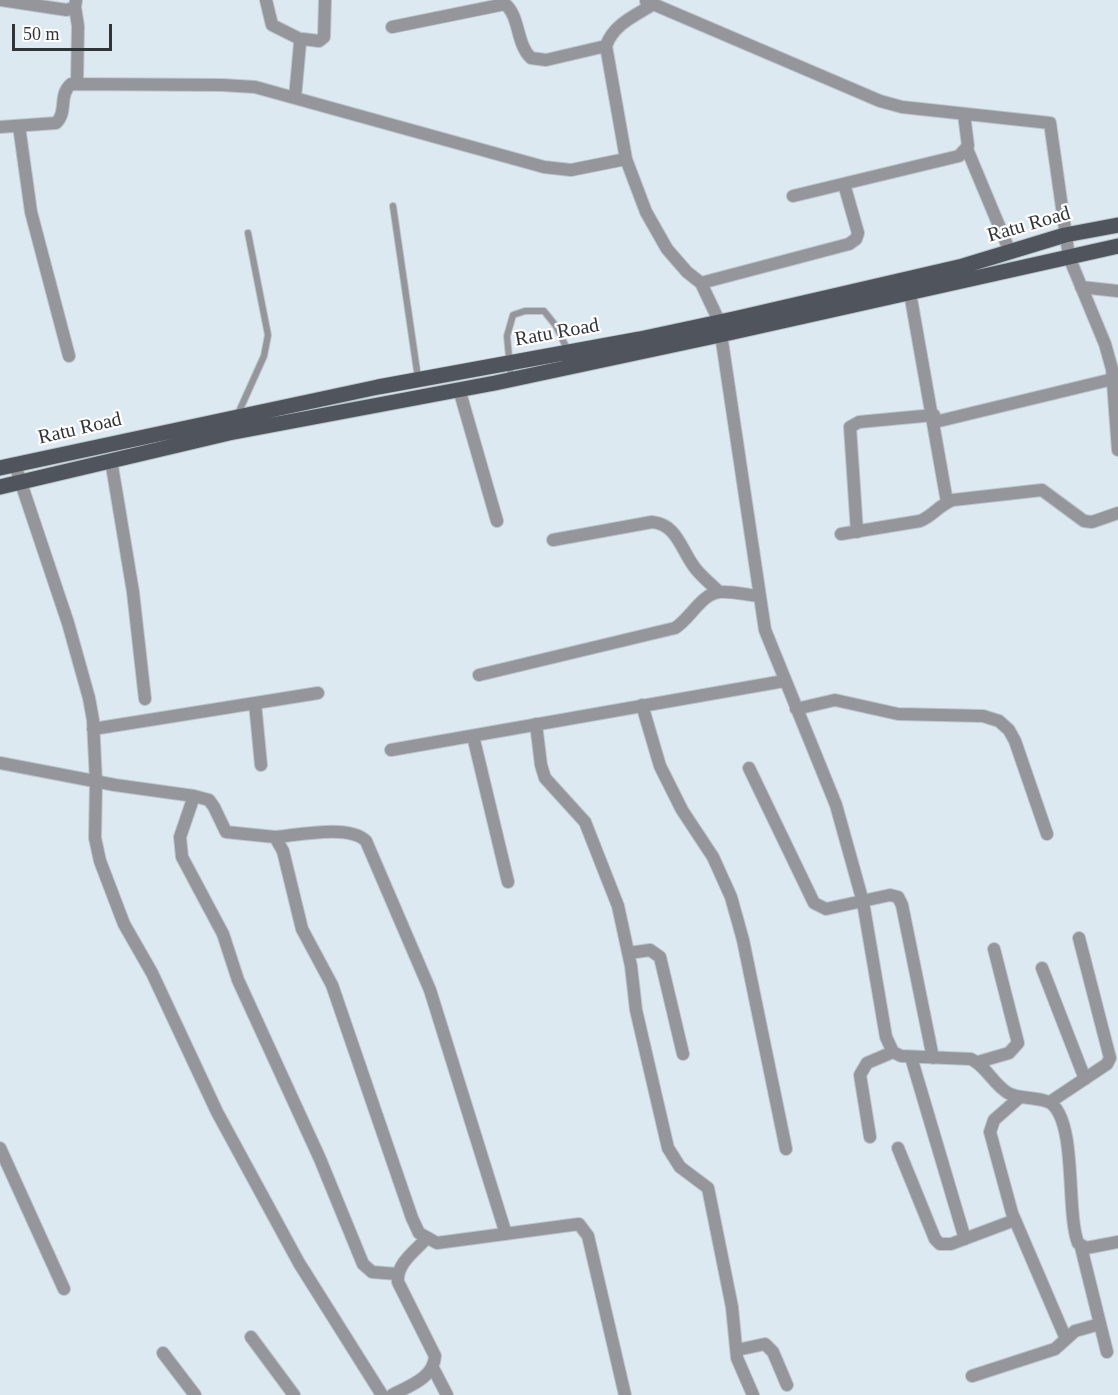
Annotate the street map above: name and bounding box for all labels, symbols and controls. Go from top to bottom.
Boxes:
scale bar [15,12,116,50]
text: 50 m [23,24,60,44]
street label: Ratu Road [985,202,1073,248]
street label: Ratu Road [513,314,601,352]
street label: Ratu Road [36,408,124,450]

